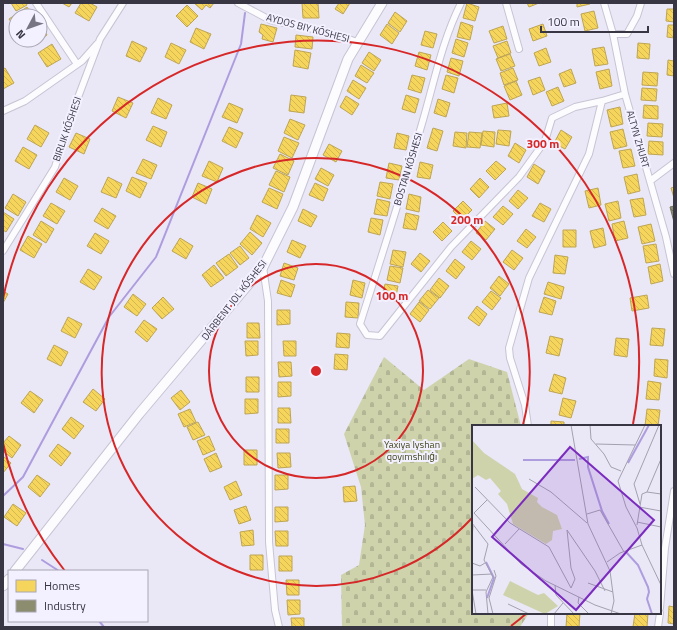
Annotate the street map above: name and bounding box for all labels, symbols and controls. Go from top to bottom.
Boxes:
north arrow [8,8,48,48]
scale bar [541,8,648,34]
street label: AYDOS BIY KÓSHESI [265,10,351,46]
text: 100 m [547,12,580,31]
text: N [12,26,29,43]
street label: BIRLIK KÓSHESI [49,95,85,163]
street label: ALTYN ZHURT [623,108,654,170]
street label: BOSTAN KÓSHESI [390,131,426,207]
text: 300 m [527,134,559,153]
text: 200 m [451,210,483,229]
street label: DÁRBENT JOL KÓSHESI [198,257,270,343]
text: 100 m [376,286,408,305]
centre of rings [309,364,323,378]
inset map [472,425,661,614]
park label: Yaxiya Iyshan qoyımshılıǵı [384,437,440,464]
legend [8,570,148,622]
text: Homes [44,576,80,595]
text: Industry [44,596,86,615]

